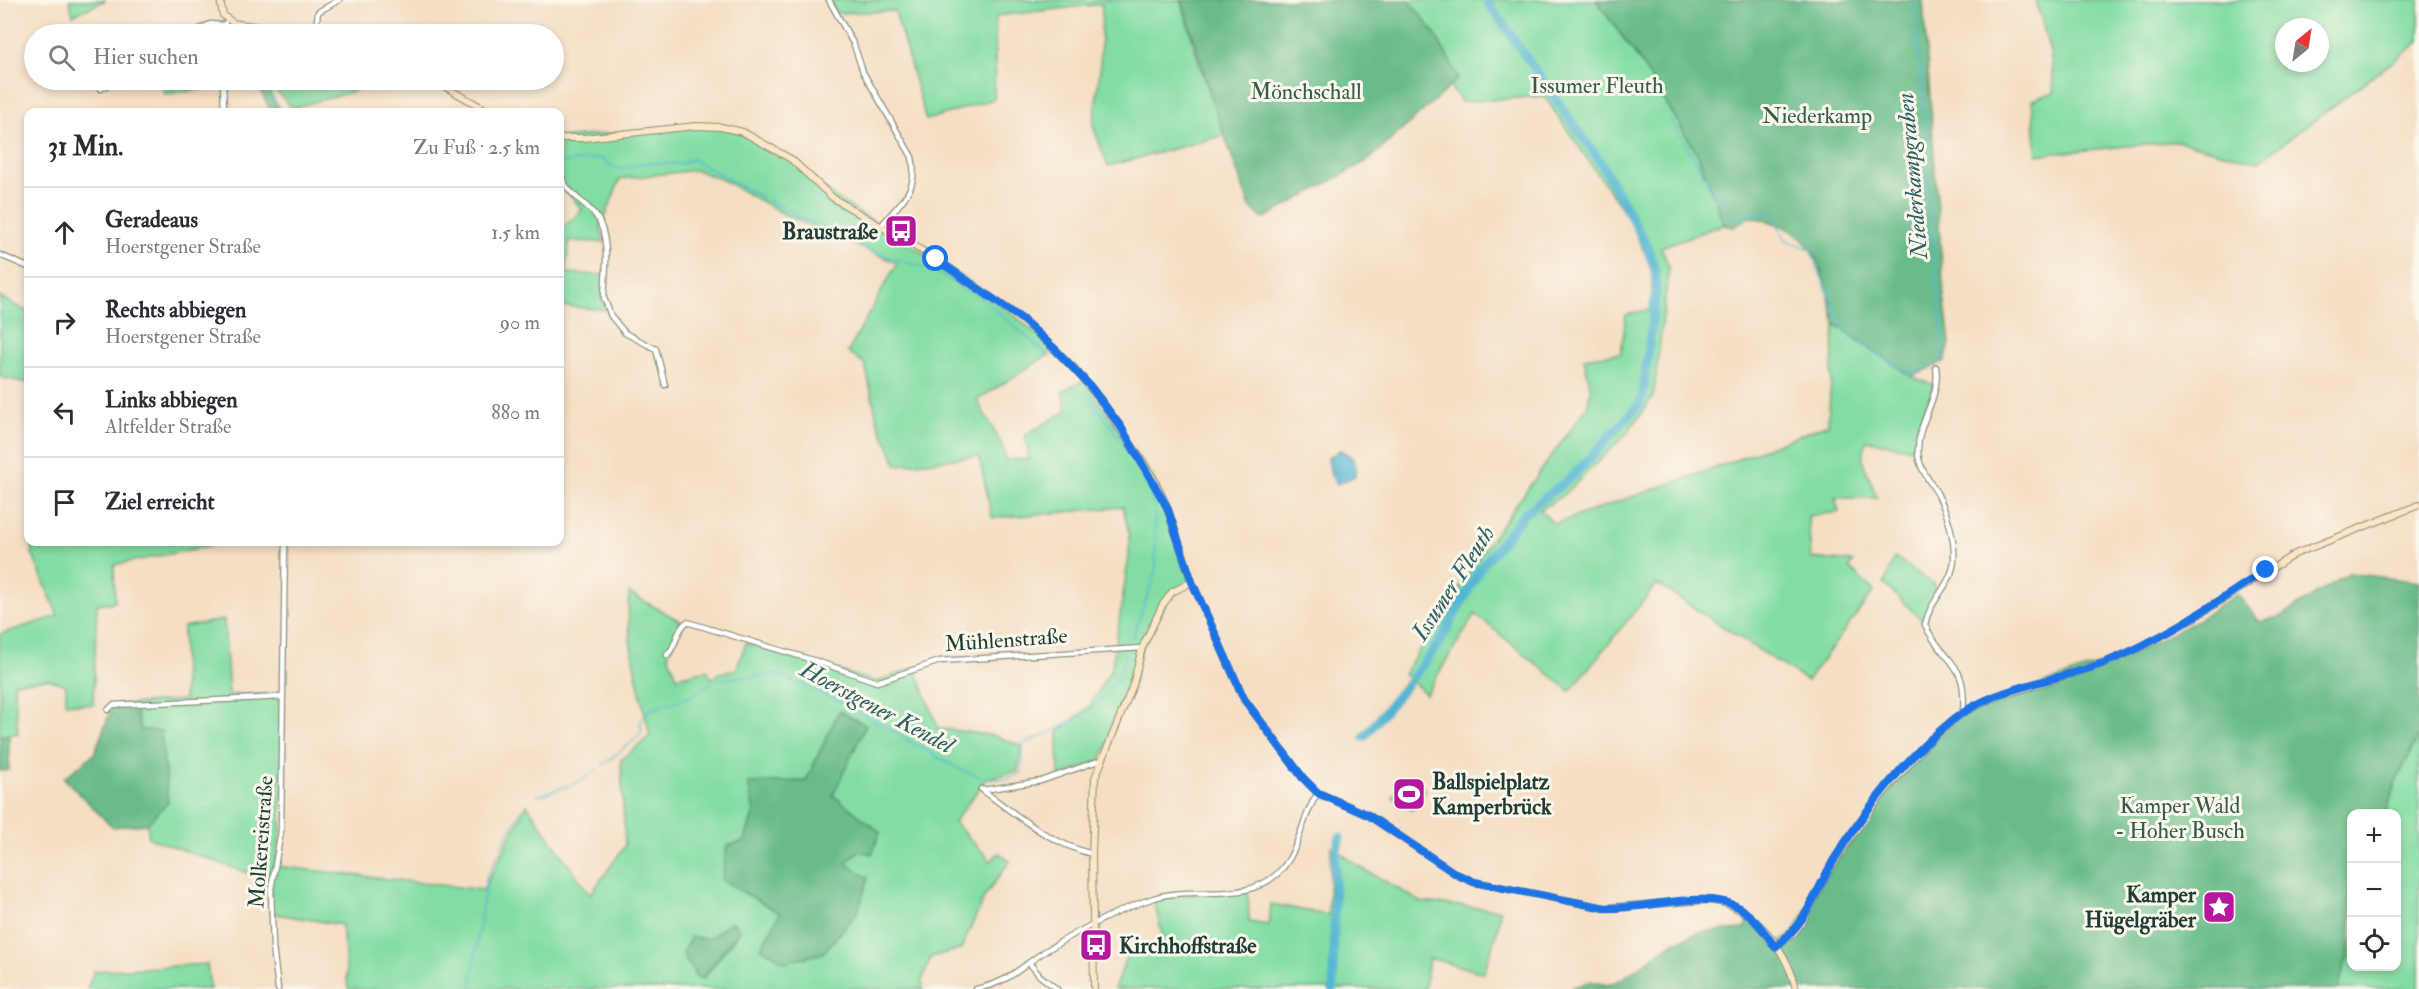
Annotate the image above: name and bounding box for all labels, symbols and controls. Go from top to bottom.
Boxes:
north arrow [2275,18,2329,72]
search box [24,24,564,90]
icon: search [45,41,78,74]
text: Hier suchen [93,43,199,71]
park label: Issumer Fleuth [1531,72,1664,100]
park label: Mönchschall [1250,78,1362,106]
water label: Niederkampgraben [1890,92,1935,262]
park label: Niederkamp [1762,102,1872,131]
text: 31 Min. [48,131,123,163]
text: Zu Fuß · 2.5 km [413,135,540,160]
text: Geradeaus [105,206,198,234]
bus stop icon: Braustraße [883,213,919,249]
icon: ahead [48,216,81,249]
place label: Braustraße [782,218,879,246]
text: 1.5 km [491,220,540,245]
text: Hoerstgener Straße [105,234,261,259]
route start [922,245,948,271]
text: Rechts abbiegen [105,296,246,324]
icon: right [48,306,81,339]
text: 90 m [500,310,540,335]
text: Hoerstgener Straße [105,324,261,349]
text: Links abbiegen [105,386,238,414]
icon: left [48,396,81,429]
text: 880 m [491,400,540,425]
text: Altfelder Straße [105,414,231,439]
icon: arrive [48,486,81,519]
text: Ziel erreicht [105,488,215,516]
water label: Issumer Fleuth [1404,520,1502,648]
route end [2252,556,2278,582]
street label: Mühlenstraße [944,622,1068,658]
water label: Hoerstgener Kendel [794,654,961,762]
place label: Ballspielplatz Kamperbrück [1432,768,1552,822]
street label: Molkereistraße [242,775,280,909]
sports icon: Ballspielplatz Kamperbrück [1391,776,1427,812]
park label: Kamper Wald - Hoher Busch [2115,792,2245,845]
map controls [2347,809,2401,971]
button: + [2347,809,2401,863]
button: − [2347,863,2401,917]
place label: Kamper Hügelgräber [2085,881,2197,935]
place icon: Kamper Hügelgräber [2201,889,2237,925]
button: locate [2347,917,2401,971]
bus stop icon: Kirchhoffstraße [1078,927,1114,963]
place label: Kirchhoffstraße [1119,932,1257,960]

